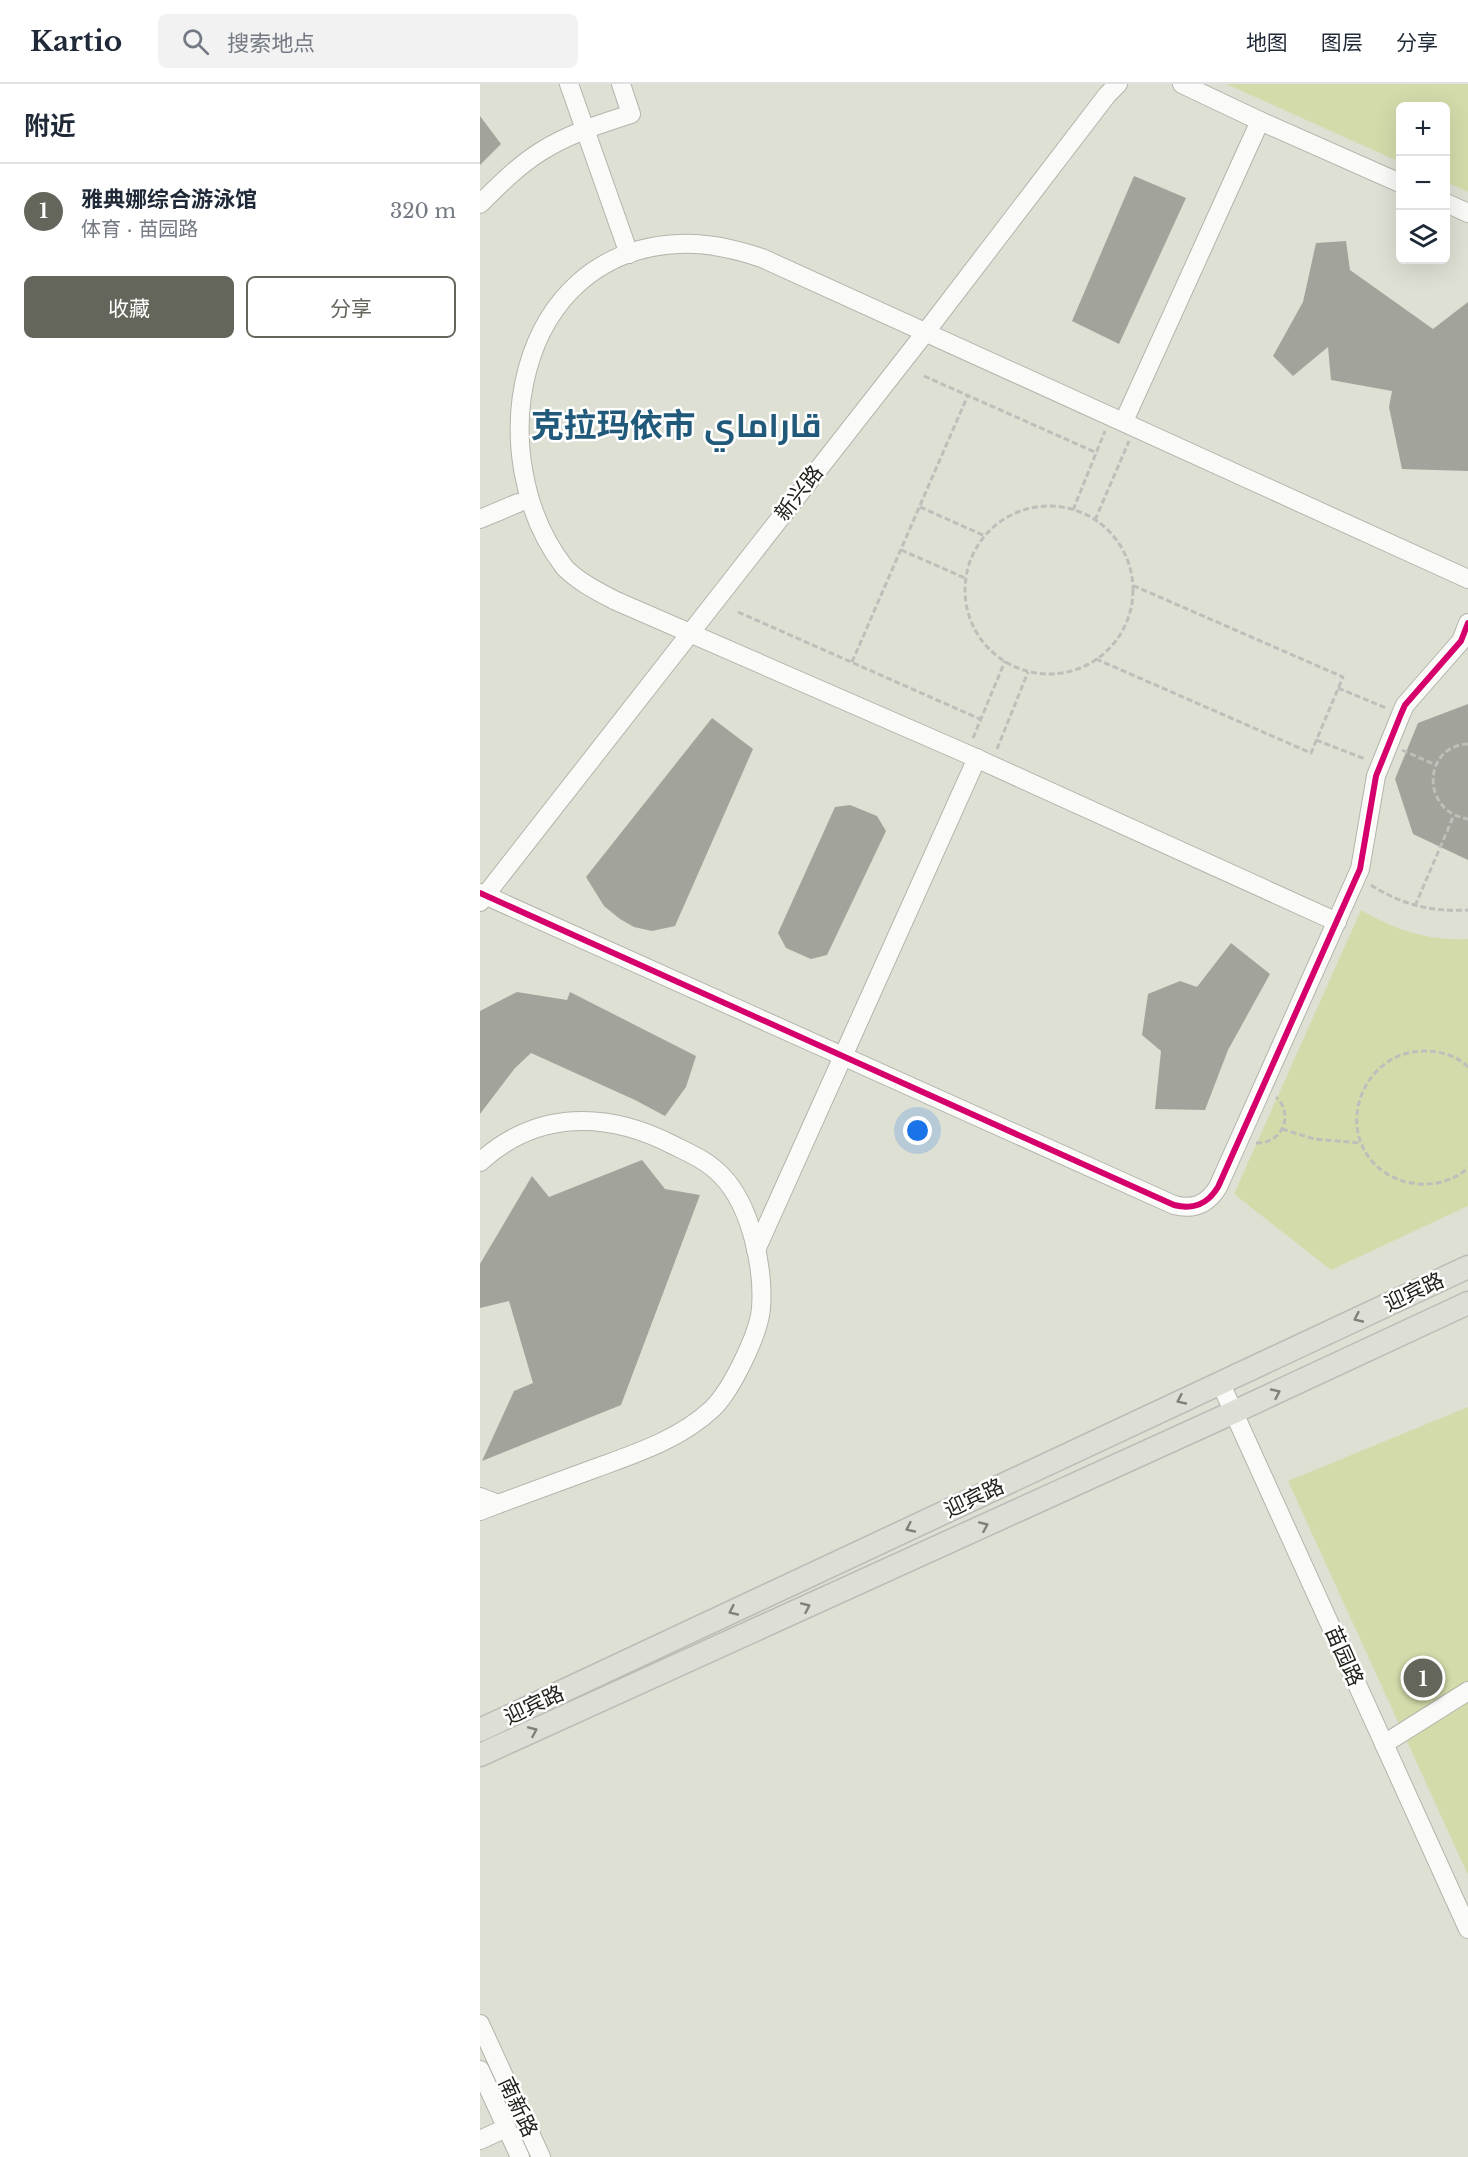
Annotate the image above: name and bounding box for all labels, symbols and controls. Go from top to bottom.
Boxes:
search box [158,14,578,68]
text: Kartio [30,24,122,59]
icon: search [179,25,212,58]
text: 搜索地点 [227,30,315,57]
text: 地图 [1246,30,1288,56]
text: 图层 [1321,30,1363,56]
text: 分享 [1396,30,1438,56]
map controls [1396,102,1450,264]
button: + [1396,102,1450,156]
text: 附近 [24,110,76,142]
button: − [1396,156,1450,210]
text: 雅典娜综合游泳馆 [81,186,257,213]
text: 1 [39,199,48,223]
text: 320 m [390,199,456,223]
button: layers [1396,210,1450,264]
text: 体育 · 苗园路 [81,217,198,241]
button: 收藏 [24,276,234,338]
button: 分享 [246,276,456,338]
district label: 克拉玛依市 قاراماي [531,405,821,452]
street label: 新兴路 [769,460,829,526]
your location [903,1116,932,1145]
street label: 迎宾路 [1380,1267,1448,1317]
one-way arrow [1353,1311,1364,1323]
one-way arrow [1269,1388,1280,1400]
one-way arrow [1176,1393,1187,1405]
street label: 迎宾路 [940,1473,1008,1523]
one-way arrow [905,1521,916,1533]
one-way arrow [977,1521,988,1533]
one-way arrow [800,1602,811,1614]
one-way arrow [729,1604,740,1616]
street label: 苗园路 [1319,1622,1369,1690]
pin: 1 [1404,1656,1442,1700]
street label: 迎宾路 [500,1680,568,1730]
one-way arrow [527,1727,538,1739]
street label: 南新路 [493,2073,543,2141]

